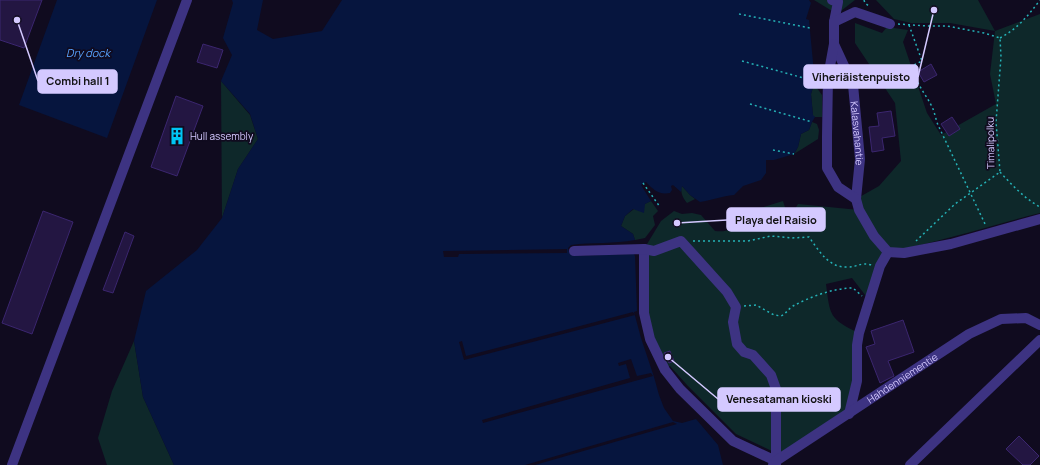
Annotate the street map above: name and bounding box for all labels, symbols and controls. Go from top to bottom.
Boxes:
water label: Dry dock [66,45,111,60]
callout: Viheriäistenpuisto [804,65,918,88]
text: Viheriäistenpuisto [812,69,910,84]
callout: Combi hall 1 [38,70,117,93]
text: Combi hall 1 [46,73,110,88]
street label: Kalasvahantie [848,101,867,166]
street label: Timalipolku [983,117,997,169]
building icon: Hull assembly [167,126,187,146]
place label: Hull assembly [190,129,254,143]
callout: Playa del Raisio [727,208,825,231]
text: Playa del Raisio [735,212,817,227]
street label: Hahdenniementie [864,349,940,406]
callout: Venesataman kioski [718,388,840,411]
text: Venesataman kioski [726,391,832,406]

